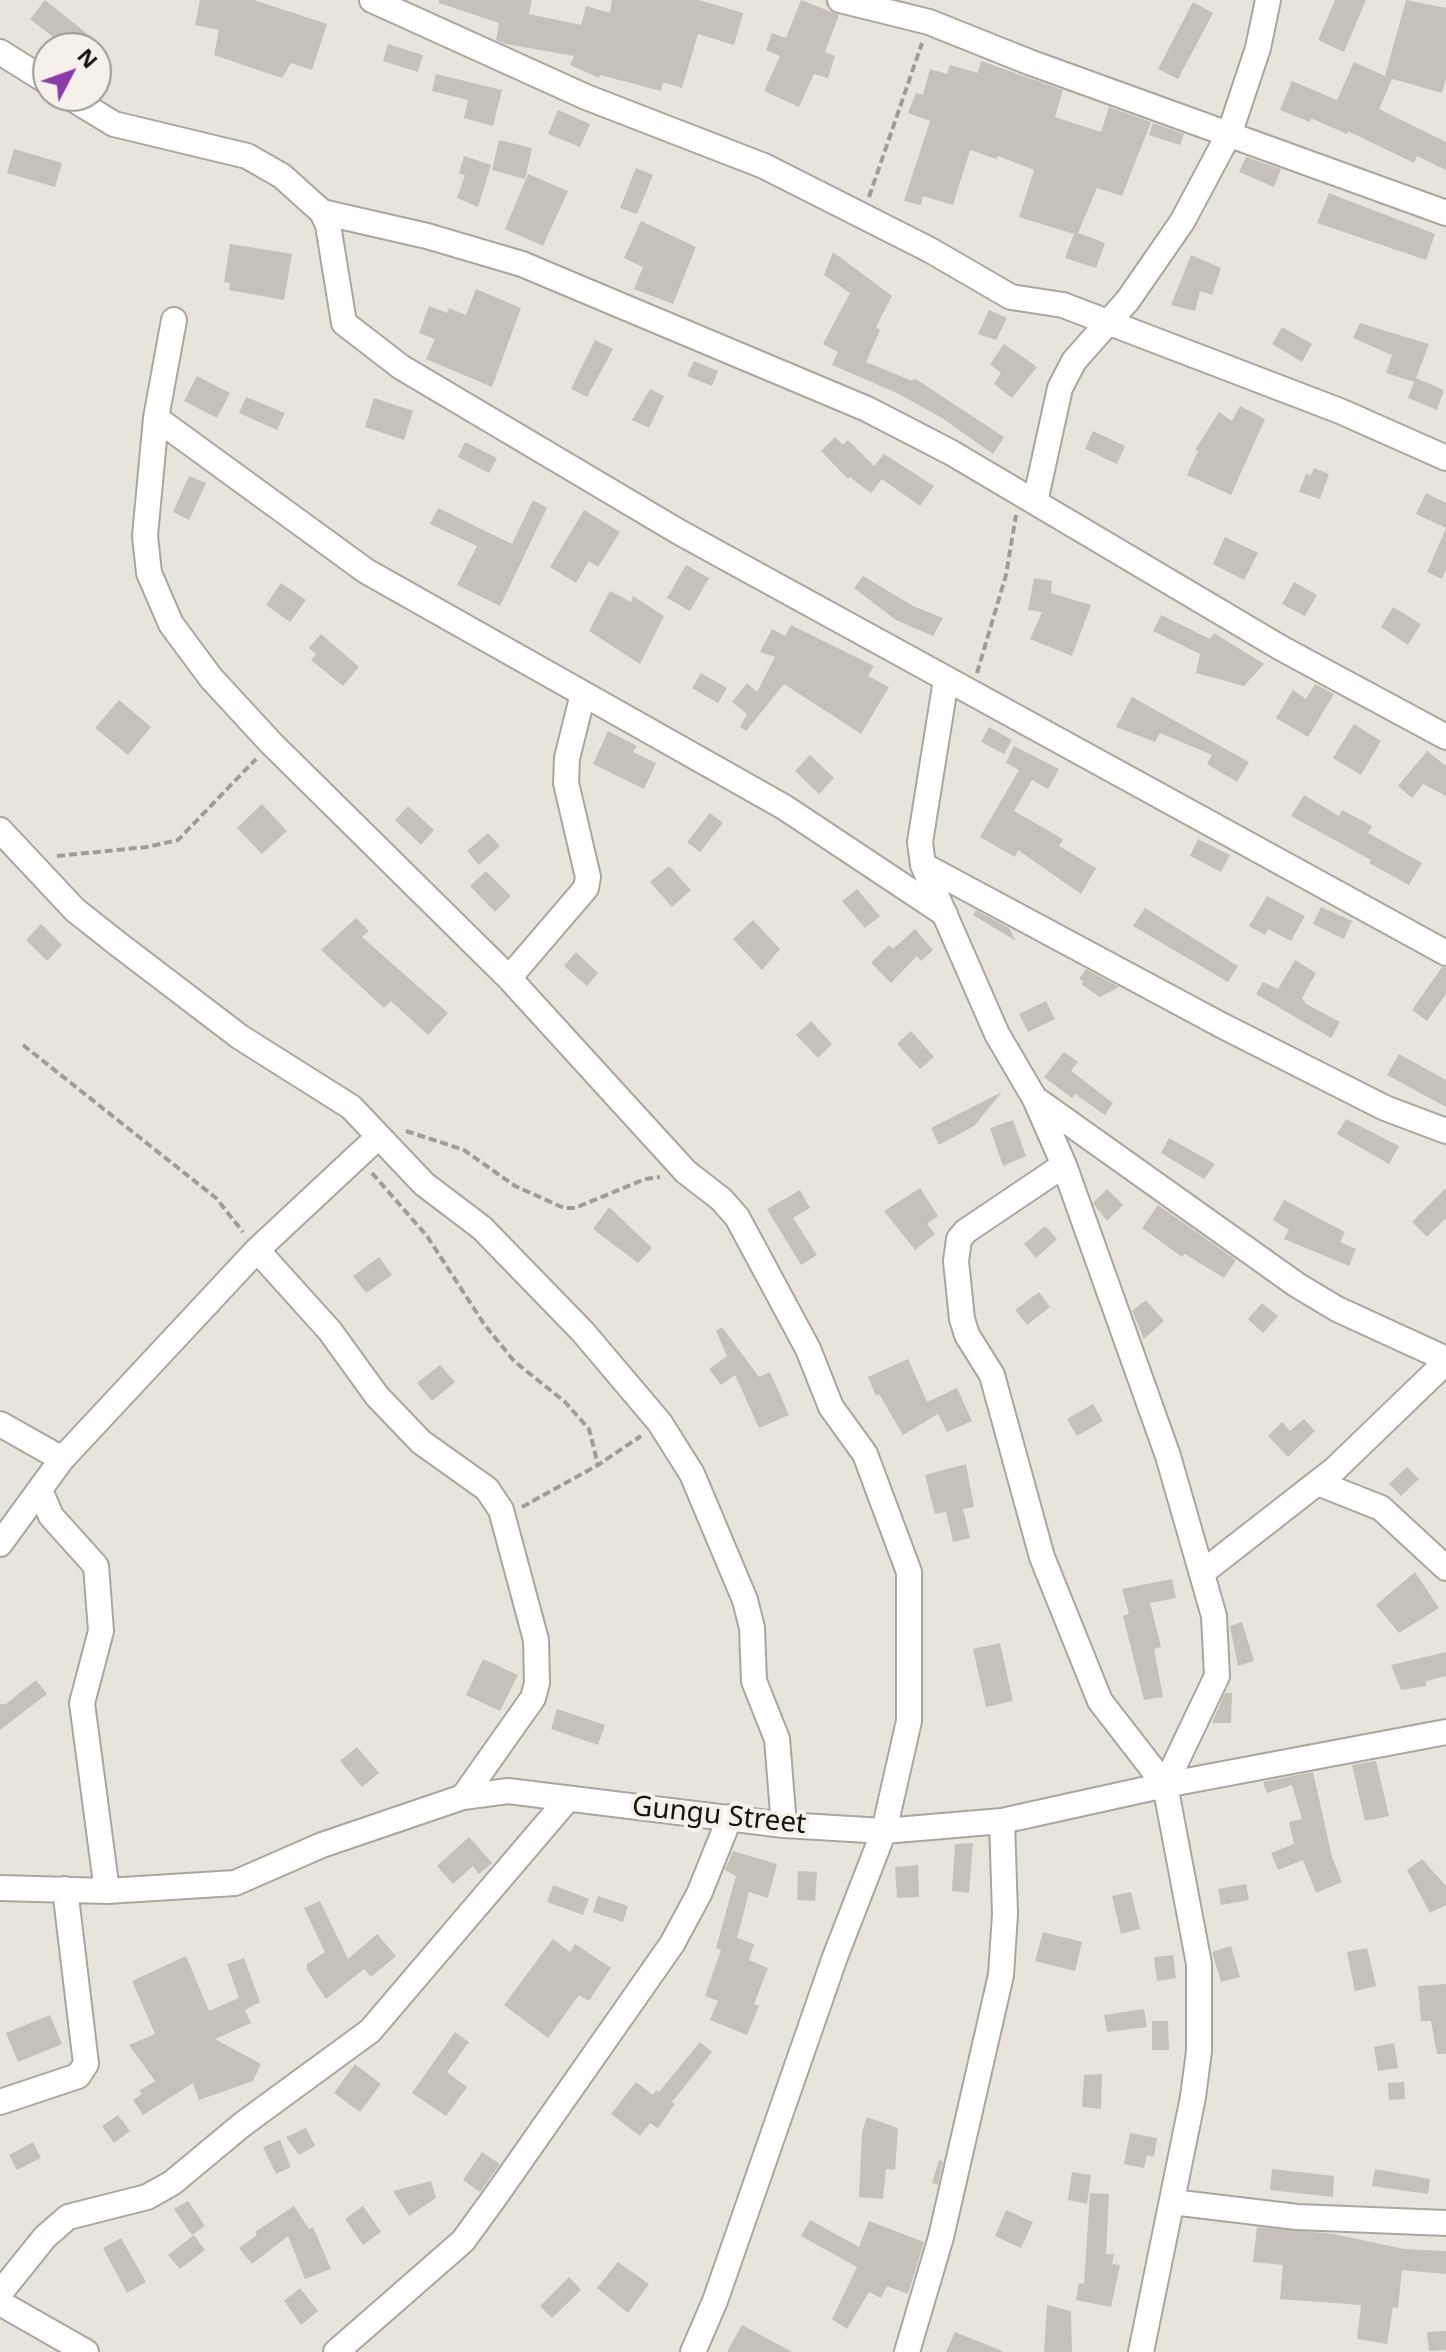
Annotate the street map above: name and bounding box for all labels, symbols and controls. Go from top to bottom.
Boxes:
north arrow [32,32,112,112]
text: N [71,41,106,74]
street label: Gungu Street [630,1790,808,1842]

